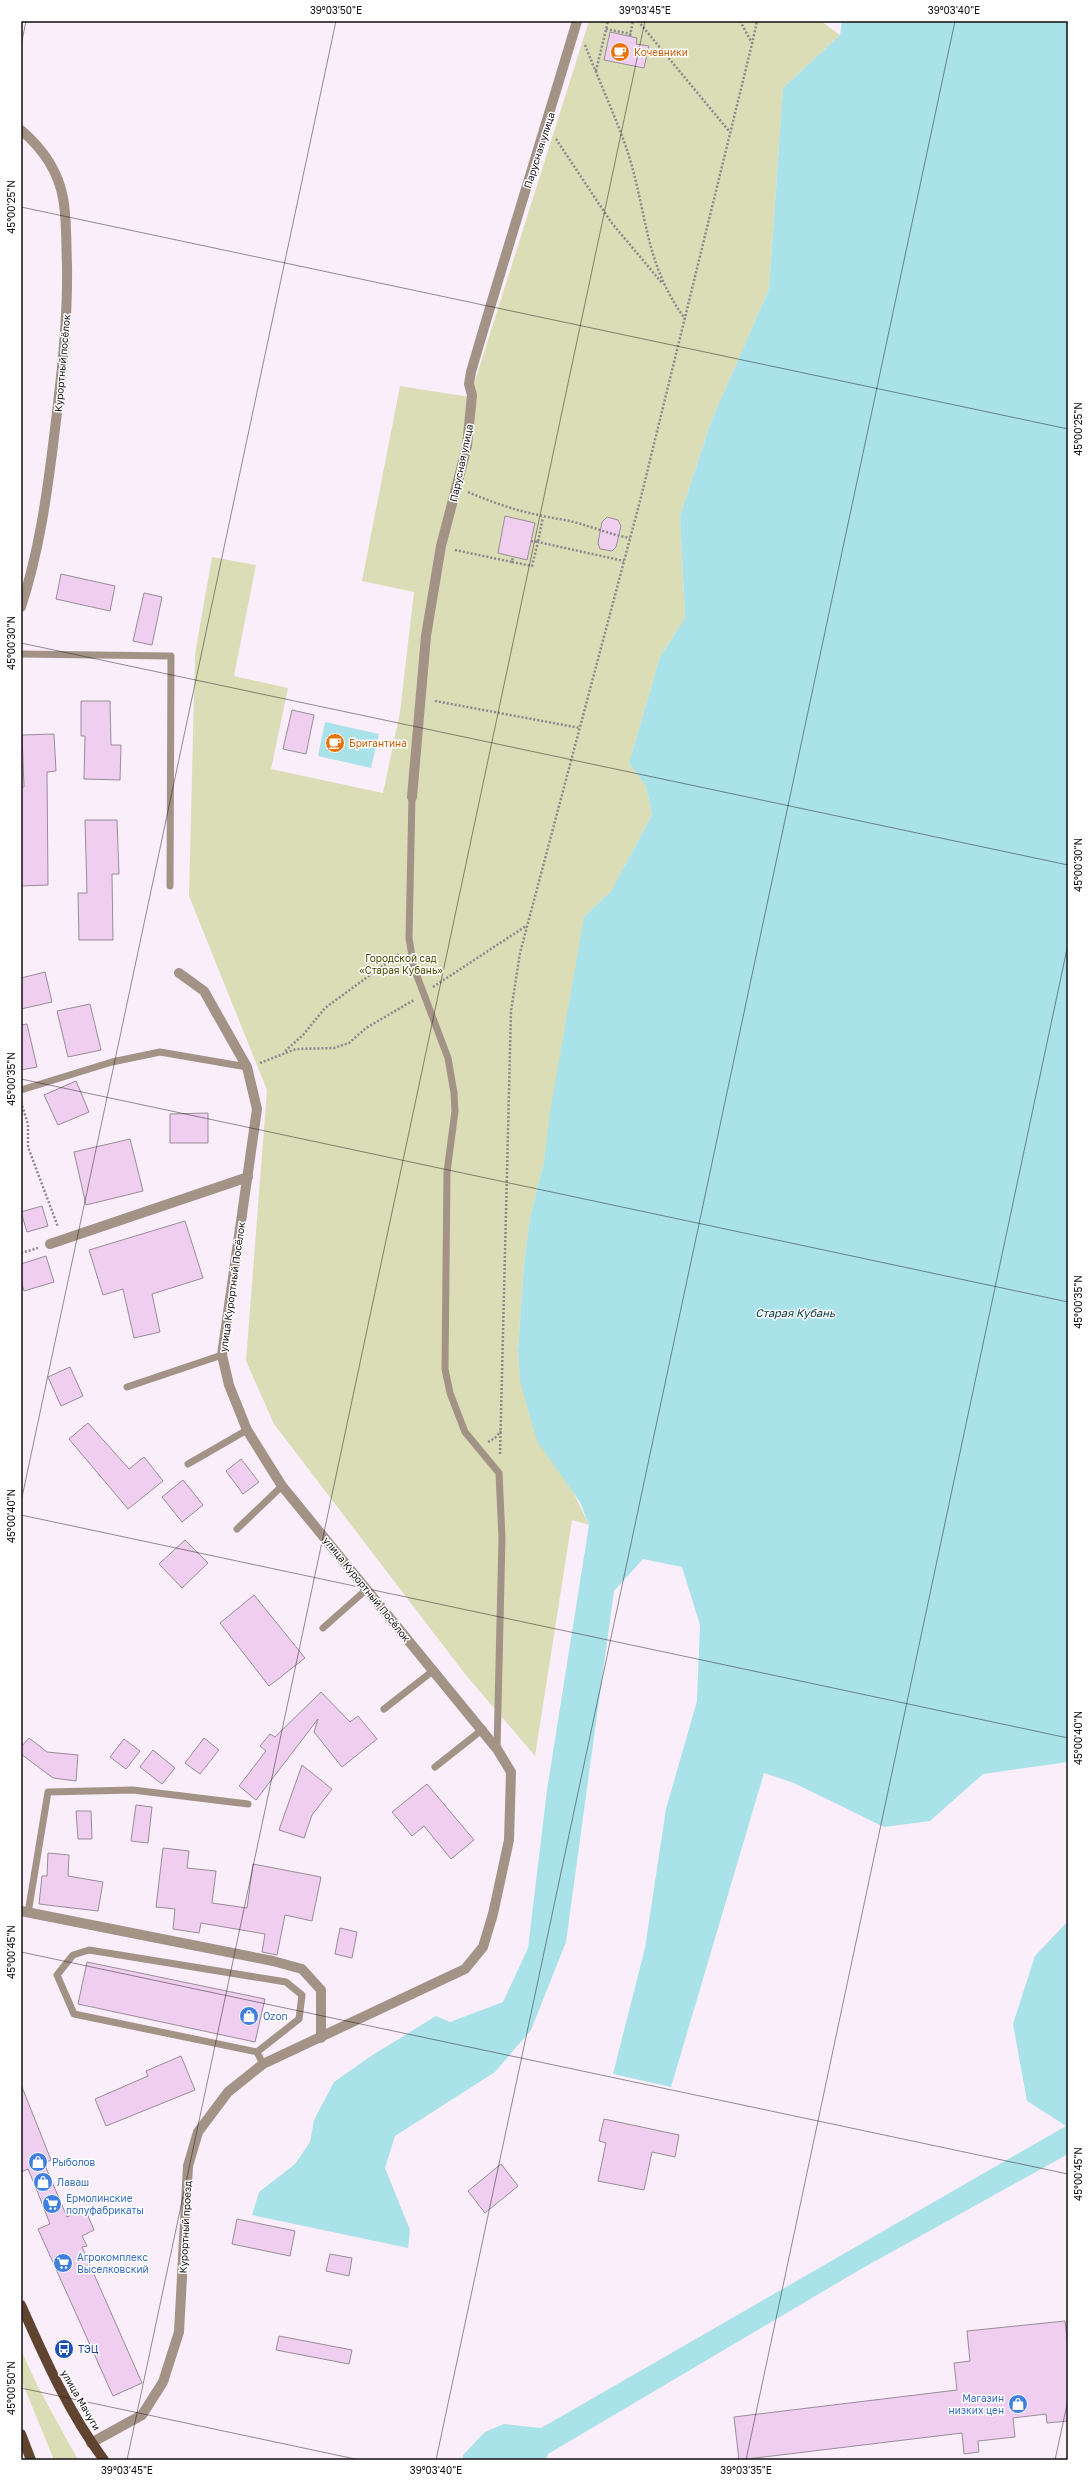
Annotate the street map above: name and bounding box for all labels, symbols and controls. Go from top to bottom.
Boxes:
text: 39°03'50"E [310,4,362,16]
text: 39°03'45"E [619,4,671,16]
text: 39°03'40"E [928,4,980,16]
cafe icon: Кочевники [609,41,631,63]
place label: Кочевники [634,46,688,58]
street label: Парусная улица [521,110,557,190]
text: 45°00'25"N [5,180,17,234]
street label: Курортный посёлок [52,313,72,412]
text: 45°00'25"N [1072,402,1084,456]
street label: Парусная улица [447,423,475,503]
text: 45°00'30"N [5,616,17,670]
cafe icon: Бригантина [324,732,346,754]
place label: Бригантина [349,737,407,749]
text: 45°00'30"N [1072,838,1084,892]
park label: Городской сад «Старая Кубань» [359,952,443,976]
text: 45°00'35"N [5,1052,17,1106]
street label: улица Курортный Посёлок [217,1221,247,1353]
text: 45°00'35"N [1072,1275,1084,1329]
water label: Старая Кубань [755,1306,836,1320]
text: 45°00'40"N [5,1489,17,1543]
street label: улица Курортный Посёлок [321,1534,413,1644]
text: 45°00'40"N [1072,1711,1084,1765]
text: 45°00'45"N [5,1925,17,1979]
shop icon: Ozon [238,2005,260,2027]
place label: Ozon [263,2010,288,2022]
text: 45°00'45"N [1072,2147,1084,2201]
shop icon: Рыболов [27,2151,49,2173]
place label: Рыболов [52,2156,96,2168]
shop icon: Лаваш [32,2171,54,2193]
place label: Лаваш [57,2176,89,2188]
street label: Курортный проезд [177,2180,193,2274]
place label: Ермолинские полуфабрикаты [66,2192,144,2216]
supermarket icon: Ермолинские полуфабрикаты [41,2193,63,2215]
place label: Агрокомплекс Выселковский [77,2251,149,2275]
supermarket icon: Агрокомплекс Выселковский [52,2252,74,2274]
bus stop icon: ТЭЦ [53,2338,75,2360]
place label: ТЭЦ [78,2343,99,2355]
text: 45°00'50"N [5,2361,17,2415]
street label: улица Мачуги [59,2368,103,2432]
place label: Магазин низких цен [949,2392,1004,2416]
shop icon: Магазин низких цен [1007,2393,1029,2415]
text: 39°03'45"E [101,2464,153,2476]
text: 39°03'40"E [410,2464,462,2476]
text: 39°03'35"E [720,2464,772,2476]

